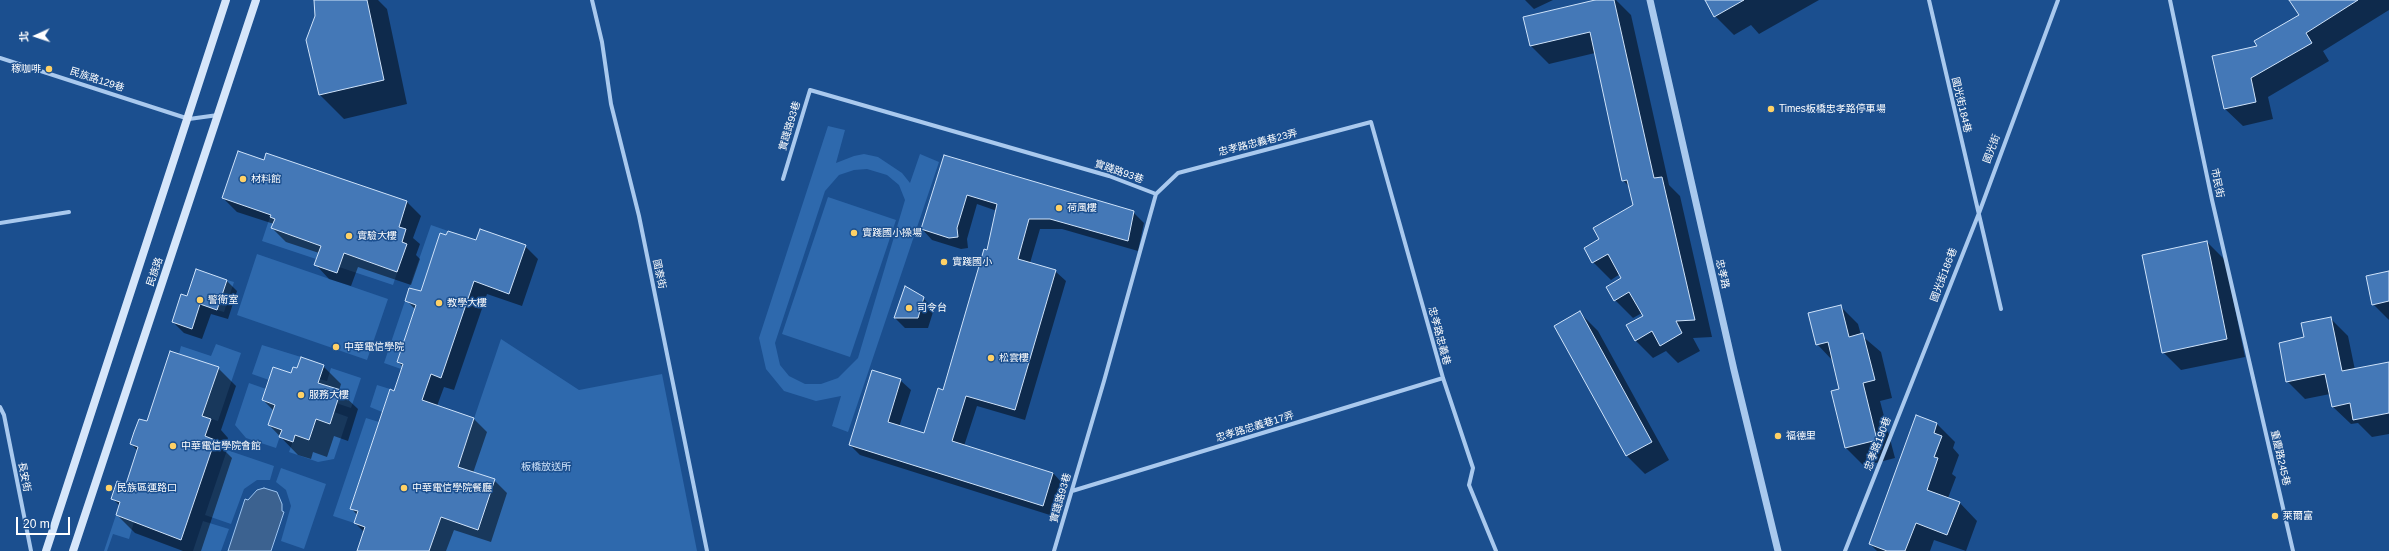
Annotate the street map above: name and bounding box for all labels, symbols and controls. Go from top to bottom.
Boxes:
north arrow [16,16,56,56]
text: 北 [18,31,30,42]
place label: 稼咖啡 [11,63,41,75]
marker: 稼咖啡 [44,64,54,74]
street label: 民族路129巷 [68,66,126,94]
street label: 國光街184巷 [1949,76,1973,134]
street label: 實踐路93巷 [777,100,803,152]
place label: Times板橋忠孝路停車場 [1779,103,1886,115]
marker: Times板橋忠孝路停車場 [1766,104,1776,114]
street label: 忠孝路忠義巷23弄 [1217,127,1299,159]
street label: 國光街 [1981,133,2003,165]
street label: 實踐路93巷 [1093,158,1145,186]
street label: 市民街 [2208,167,2226,199]
place label: 材料館 [251,173,281,185]
marker: 材料館 [238,174,248,184]
place label: 荷風樓 [1067,202,1097,214]
marker: 荷風樓 [1054,203,1064,213]
place label: 實踐國小操場 [862,227,922,239]
marker: 實踐國小操場 [849,228,859,238]
place label: 實驗大樓 [357,230,397,242]
marker: 實驗大樓 [344,231,354,241]
street label: 國光街186巷 [1928,246,1960,304]
street label: 民族路 [144,256,166,288]
place label: 實踐國小 [952,256,992,268]
marker: 實踐國小 [939,257,949,267]
street label: 國泰街 [650,258,668,290]
street label: 忠孝路 [1713,258,1731,290]
place label: 警衛室 [208,294,238,306]
marker: 警衛室 [195,295,205,305]
place label: 教學大樓 [447,297,487,309]
marker: 教學大樓 [434,298,444,308]
place label: 司令台 [917,302,947,314]
marker: 司令台 [904,303,914,313]
street label: 忠孝路忠義巷 [1425,305,1453,367]
place label: 中華電信學院 [344,341,404,353]
marker: 中華電信學院 [331,342,341,352]
place label: 松雲樓 [999,352,1029,364]
marker: 松雲樓 [986,353,996,363]
place label: 服務大樓 [309,389,349,401]
marker: 服務大樓 [296,390,306,400]
street label: 忠孝路忠義巷17弄 [1214,409,1296,445]
street label: 忠孝路190巷 [1862,415,1894,473]
street label: 重慶路245巷 [2268,429,2292,487]
place label: 福德里 [1786,430,1816,442]
marker: 福德里 [1773,431,1783,441]
place label: 中華電信學院會館 [181,440,261,452]
marker: 中華電信學院會館 [168,441,178,451]
street label: 長安街 [15,461,33,493]
park label: 板橋放送所 [521,461,571,473]
street label: 實踐路93巷 [1048,472,1074,524]
place label: 民族區運路口 [117,482,177,494]
place label: 中華電信學院餐廳 [412,482,492,494]
marker: 民族區運路口 [104,483,114,493]
marker: 中華電信學院餐廳 [399,483,409,493]
scale bar [18,509,72,535]
place label: 萊爾富 [2283,510,2313,522]
marker: 萊爾富 [2270,511,2280,521]
text: 20 m [23,517,50,531]

